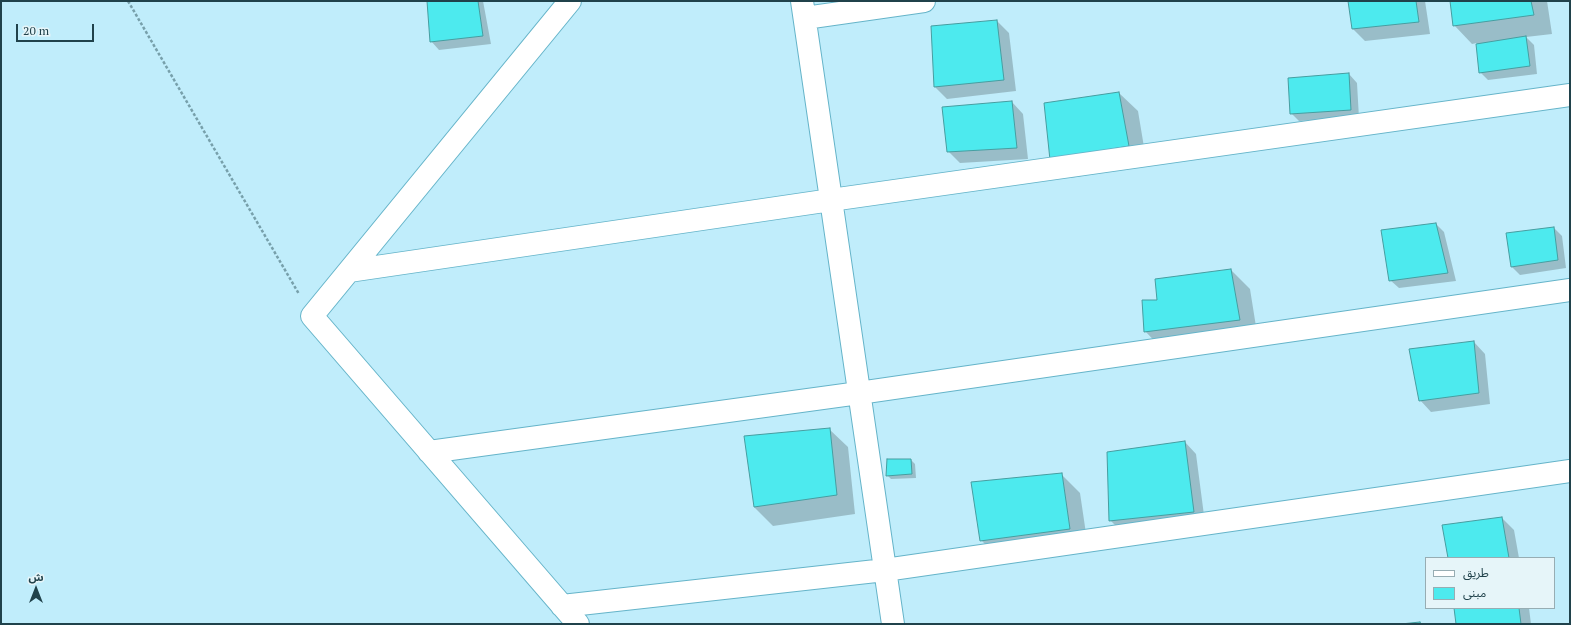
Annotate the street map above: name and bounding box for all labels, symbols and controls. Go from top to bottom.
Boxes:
scale bar [18,16,96,42]
text: 20 m [23,23,49,38]
legend [1425,557,1555,609]
text: طريق [1463,565,1489,580]
north arrow [16,569,56,609]
text: ش [28,570,44,584]
text: مبنى [1463,585,1486,600]

